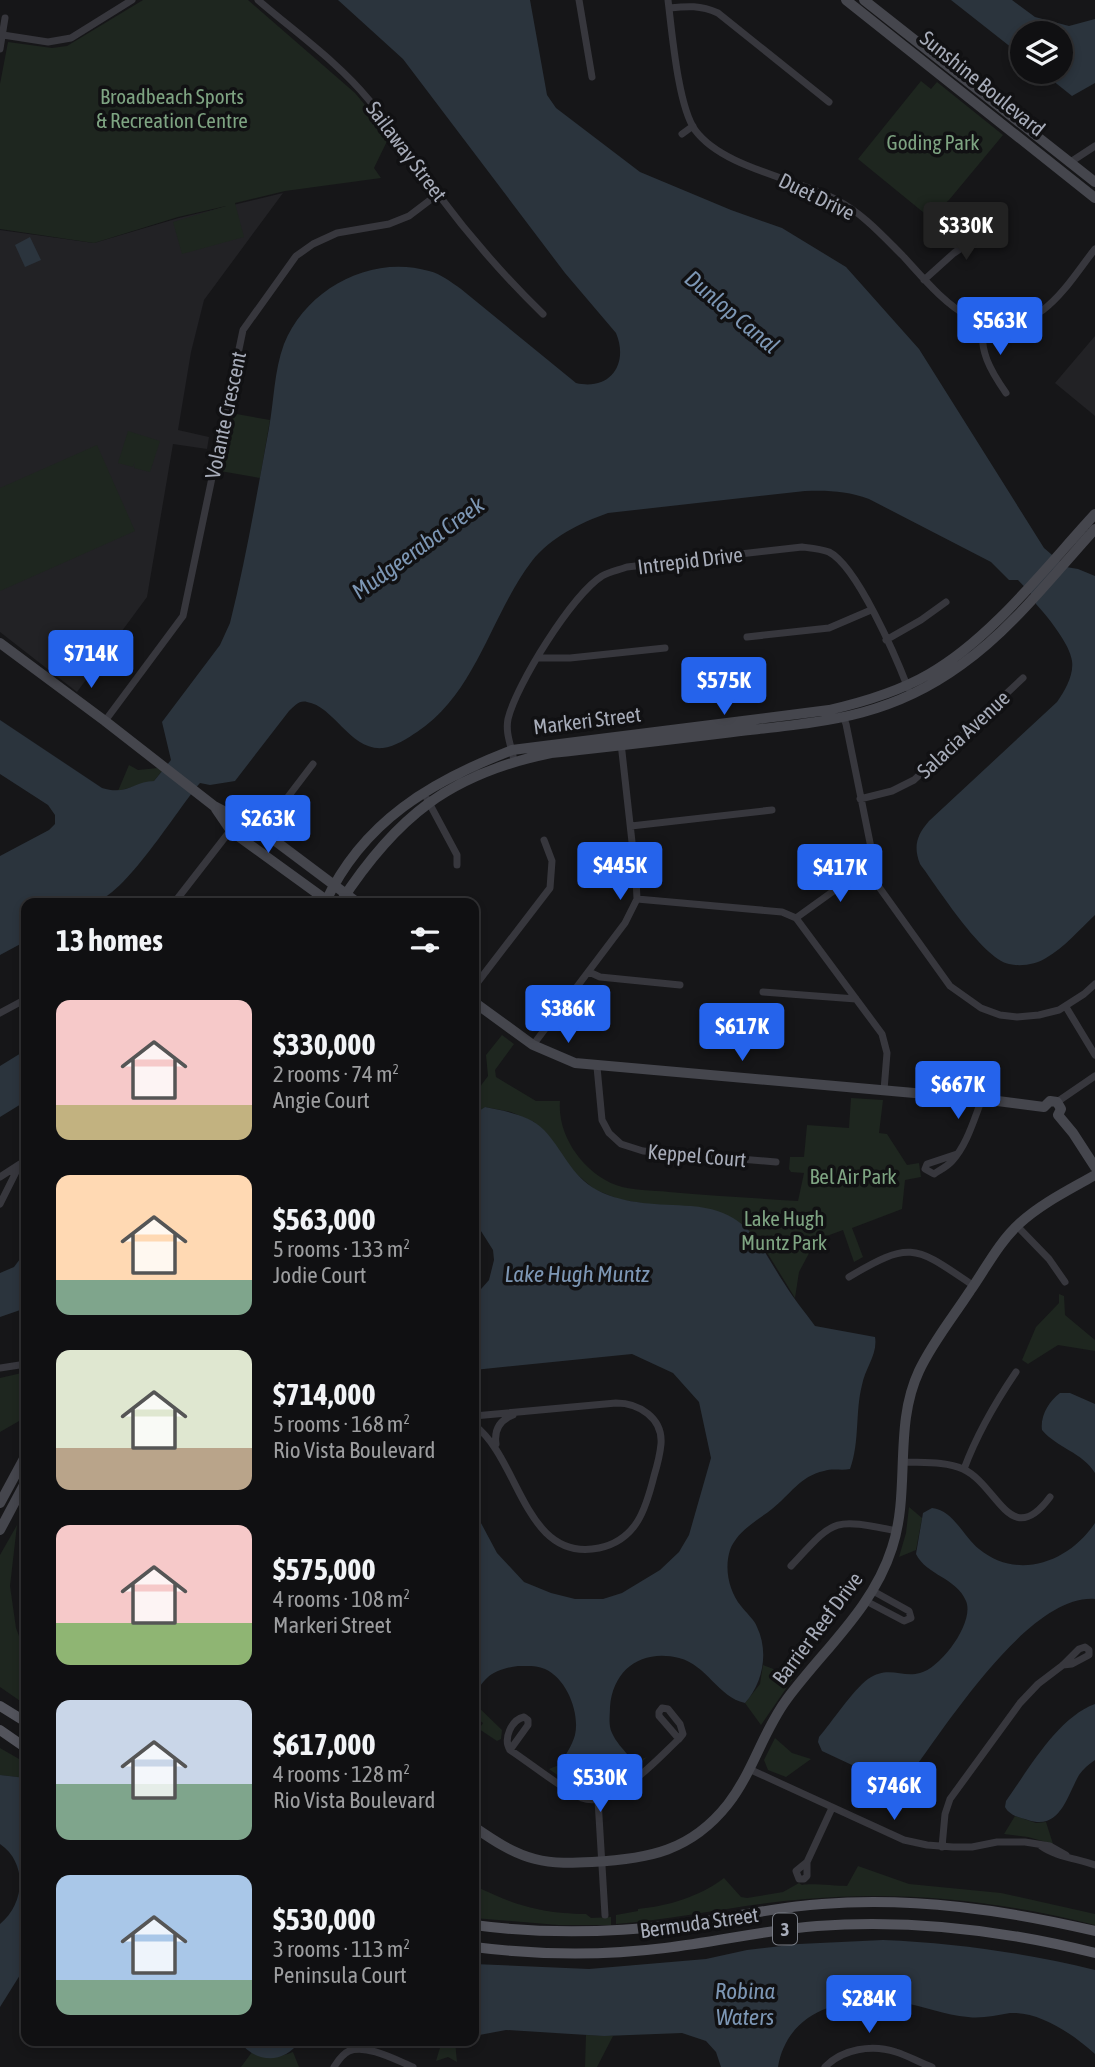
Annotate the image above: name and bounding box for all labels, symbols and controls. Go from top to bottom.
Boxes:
map controls [1010,21,1073,84]
button: layers [1010,21,1073,84]
street label: Sunshine Boulevard [916,25,1050,141]
park label: Broadbeach Sports & Recreation Centre [96,84,248,132]
street label: Sailaway Street [362,96,452,206]
park label: Goding Park [887,130,979,154]
street label: Duet Drive [775,167,859,225]
pin: $330K [917,202,1015,262]
text: $330K [939,212,993,238]
water label: Dunlop Canal [680,265,784,359]
pin: $563K [951,298,1049,357]
text: $563K [973,307,1027,333]
street label: Volante Crescent [200,349,250,481]
water label: Mudgeeraba Creek [347,491,490,605]
street label: Intrepid Drive [636,542,744,578]
pin: $714K [42,630,140,690]
text: $714K [64,640,118,666]
pin: $575K [675,658,773,717]
text: $575K [697,667,751,693]
street label: Salacia Avenue [912,685,1014,783]
street label: Markeri Street [532,701,642,739]
pin: $263K [219,796,317,855]
text: $263K [241,805,295,831]
pin: $445K [571,842,669,902]
pin: $417K [791,844,889,904]
text: $445K [593,852,647,878]
text: $417K [813,854,867,880]
icon: filters [406,921,444,959]
text: 13 homes [56,923,163,957]
pin: $386K [519,986,617,1045]
text: $386K [541,995,595,1021]
pin: $617K [693,1004,791,1063]
text: $617K [715,1013,769,1039]
text: $330,000 [273,1027,376,1061]
icon: home [112,1028,196,1112]
text: 2 rooms · 74 m² [273,1061,399,1087]
pin: $667K [909,1062,1007,1121]
text: $667K [931,1071,985,1097]
text: Angie Court [273,1087,370,1113]
street label: Keppel Court [647,1139,747,1171]
park label: Bel Air Park [809,1164,897,1188]
text: $563,000 [273,1202,376,1236]
icon: home [112,1203,196,1287]
park label: Lake Hugh Muntz Park [741,1206,827,1254]
text: 5 rooms · 133 m² [273,1236,410,1262]
water label: Lake Hugh Muntz [504,1261,650,1287]
text: Jodie Court [273,1262,366,1288]
text: $714,000 [273,1377,376,1411]
icon: home [112,1378,196,1462]
text: 5 rooms · 168 m² [273,1411,410,1437]
text: Rio Vista Boulevard [273,1437,435,1463]
text: $575,000 [273,1552,376,1586]
icon: home [112,1553,196,1637]
street label: Barrier Reef Drive [767,1567,867,1689]
text: 4 rooms · 108 m² [273,1586,410,1612]
text: Markeri Street [273,1612,392,1638]
text: $617,000 [273,1727,376,1761]
icon: home [112,1728,196,1812]
pin: $530K [551,1755,649,1814]
text: 4 rooms · 128 m² [273,1761,410,1787]
pin: $746K [845,1762,943,1822]
text: $530K [573,1764,627,1790]
text: $746K [867,1772,921,1798]
text: Rio Vista Boulevard [273,1787,435,1813]
text: $530,000 [273,1902,376,1936]
street label: Bermuda Street [638,1902,760,1942]
icon: home [112,1903,196,1987]
road number: 3 [773,1913,797,1944]
text: 3 rooms · 113 m² [273,1936,410,1962]
text: Peninsula Court [273,1962,407,1988]
pin: $284K [820,1976,918,2035]
water label: Robina Waters [715,1978,775,2030]
text: $284K [842,1985,896,2011]

